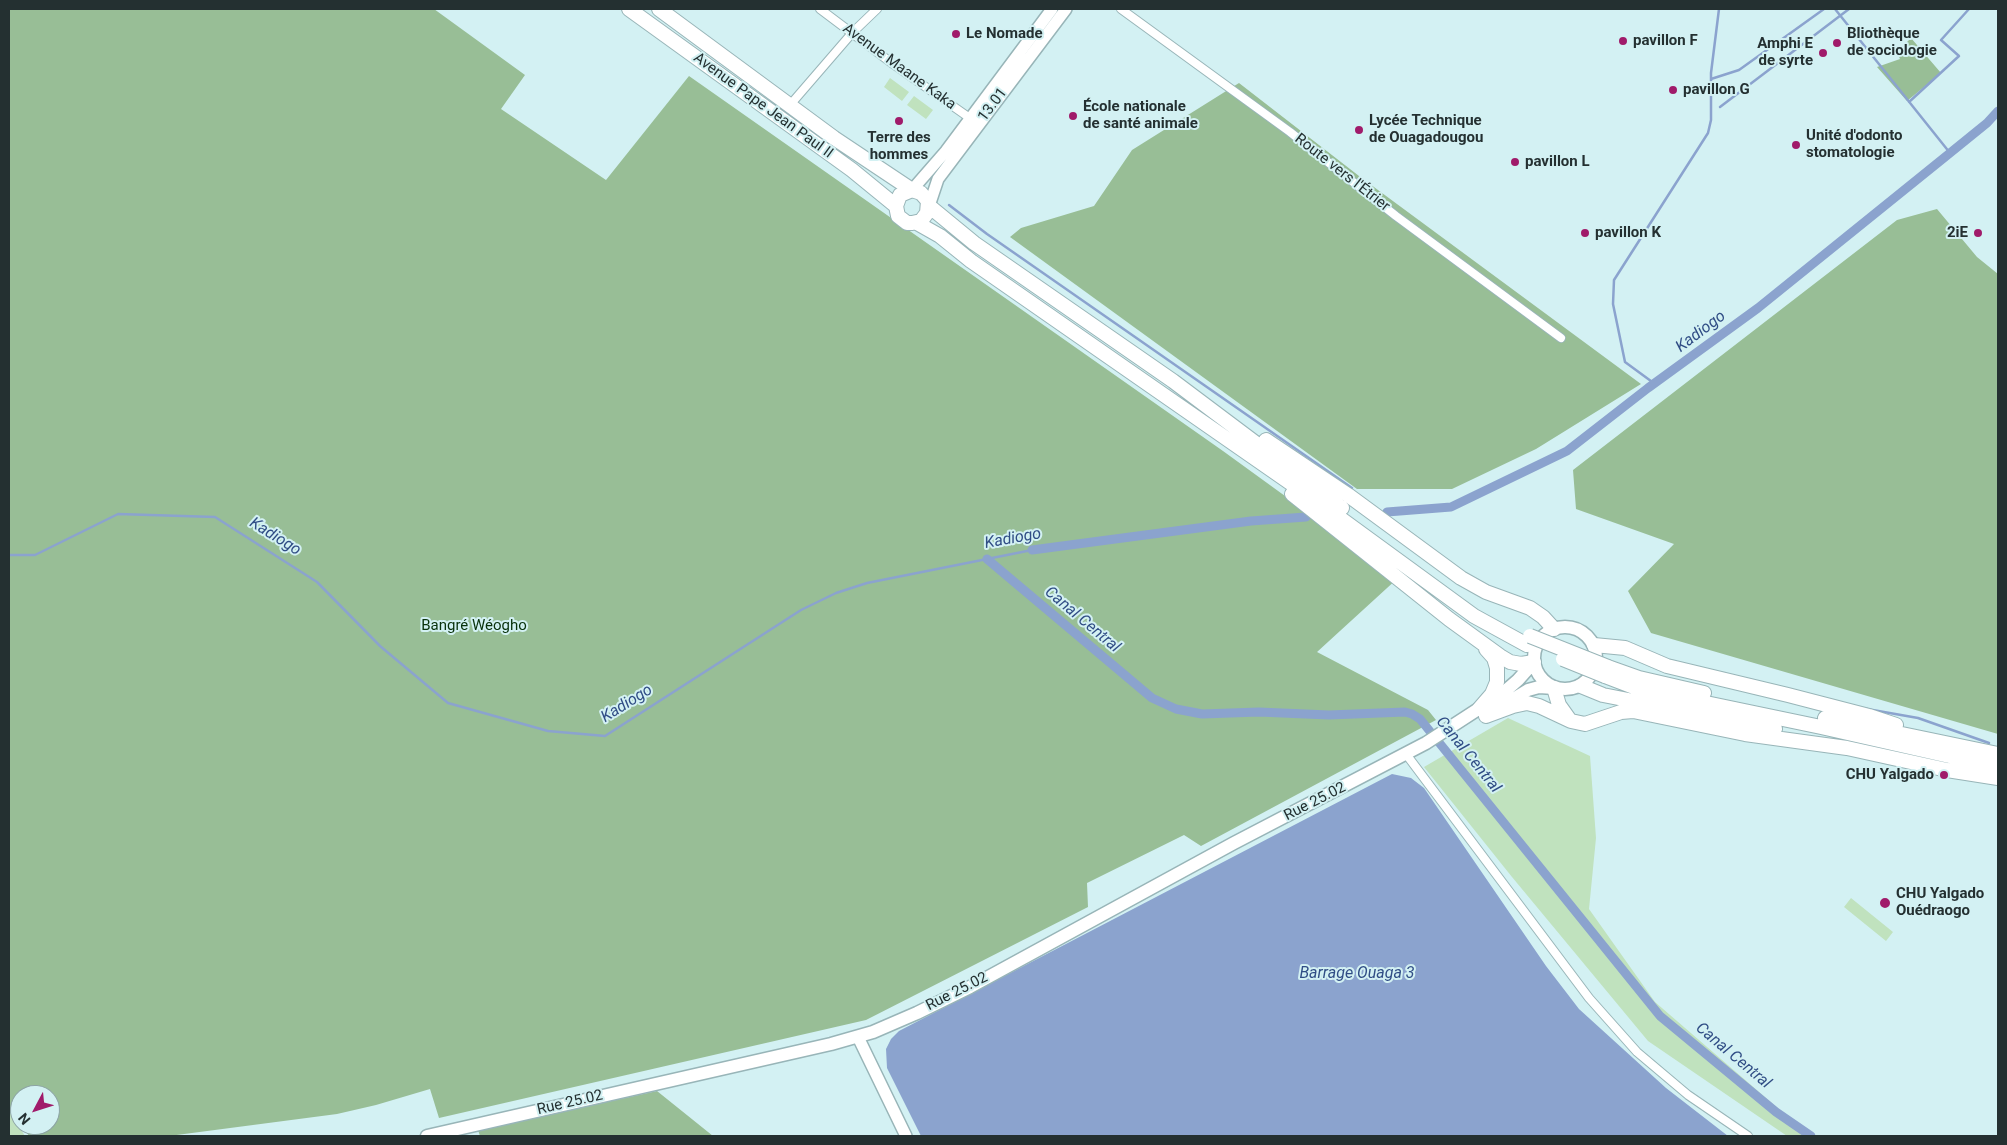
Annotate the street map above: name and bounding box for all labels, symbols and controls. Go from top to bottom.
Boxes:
street label: Avenue Maane Kaka [839,20,959,114]
place label: Le Nomade [966,25,1043,43]
place label: Bliothèque de sociologie [1847,25,1937,60]
marker: Le Nomade [950,28,962,40]
place label: pavillon F [1633,32,1698,50]
marker: pavillon F [1617,35,1629,47]
place label: Amphi E de syrte [1757,35,1813,70]
marker: Bliothèque de sociologie [1831,37,1843,49]
marker: Amphi E de syrte [1817,47,1829,59]
street label: Avenue Pape Jean Paul II [690,49,836,163]
place label: pavillon G [1683,81,1750,99]
marker: pavillon G [1667,84,1679,96]
street label: 13.01 [974,85,1012,125]
place label: École nationale de santé animale [1083,98,1198,133]
marker: École nationale de santé animale [1067,110,1079,122]
place label: Lycée Technique de Ouagadougou [1369,112,1483,147]
marker: Terre des hommes [893,115,905,127]
marker: Lycée Technique de Ouagadougou [1353,124,1365,136]
place label: Unité d'odonto stomatologie [1806,127,1903,162]
place label: Terre des hommes [867,129,931,164]
street label: Route vers l'Étrier [1291,130,1393,216]
marker: Unité d'odonto stomatologie [1790,139,1802,151]
place label: pavillon L [1525,153,1590,171]
marker: pavillon L [1509,156,1521,168]
place label: pavillon K [1595,224,1661,242]
place label: 2iE [1947,224,1968,242]
marker: pavillon K [1579,227,1591,239]
marker: 2iE [1972,227,1984,239]
water label: Kadiogo [1672,307,1730,357]
water label: Kadiogo [246,514,304,560]
water label: Kadiogo [983,525,1043,553]
water label: Canal Central [1040,583,1124,657]
park label: Bangré Wéogho [421,617,527,635]
water label: Kadiogo [598,681,656,727]
water label: Canal Central [1431,713,1505,797]
place label: CHU Yalgado [1846,766,1934,784]
marker: CHU Yalgado [1938,769,1950,781]
street label: Rue 25.02 [1281,779,1349,825]
place label: CHU Yalgado Ouédraogo [1896,885,1984,920]
marker: CHU Yalgado Ouédraogo [1878,896,1892,910]
water label: Barrage Ouaga 3 [1299,964,1415,984]
street label: Rue 25.02 [923,969,991,1015]
water label: Canal Central [1691,1019,1775,1093]
north arrow [10,1085,60,1135]
street label: Rue 25.02 [535,1087,605,1119]
text: N [15,1110,34,1128]

